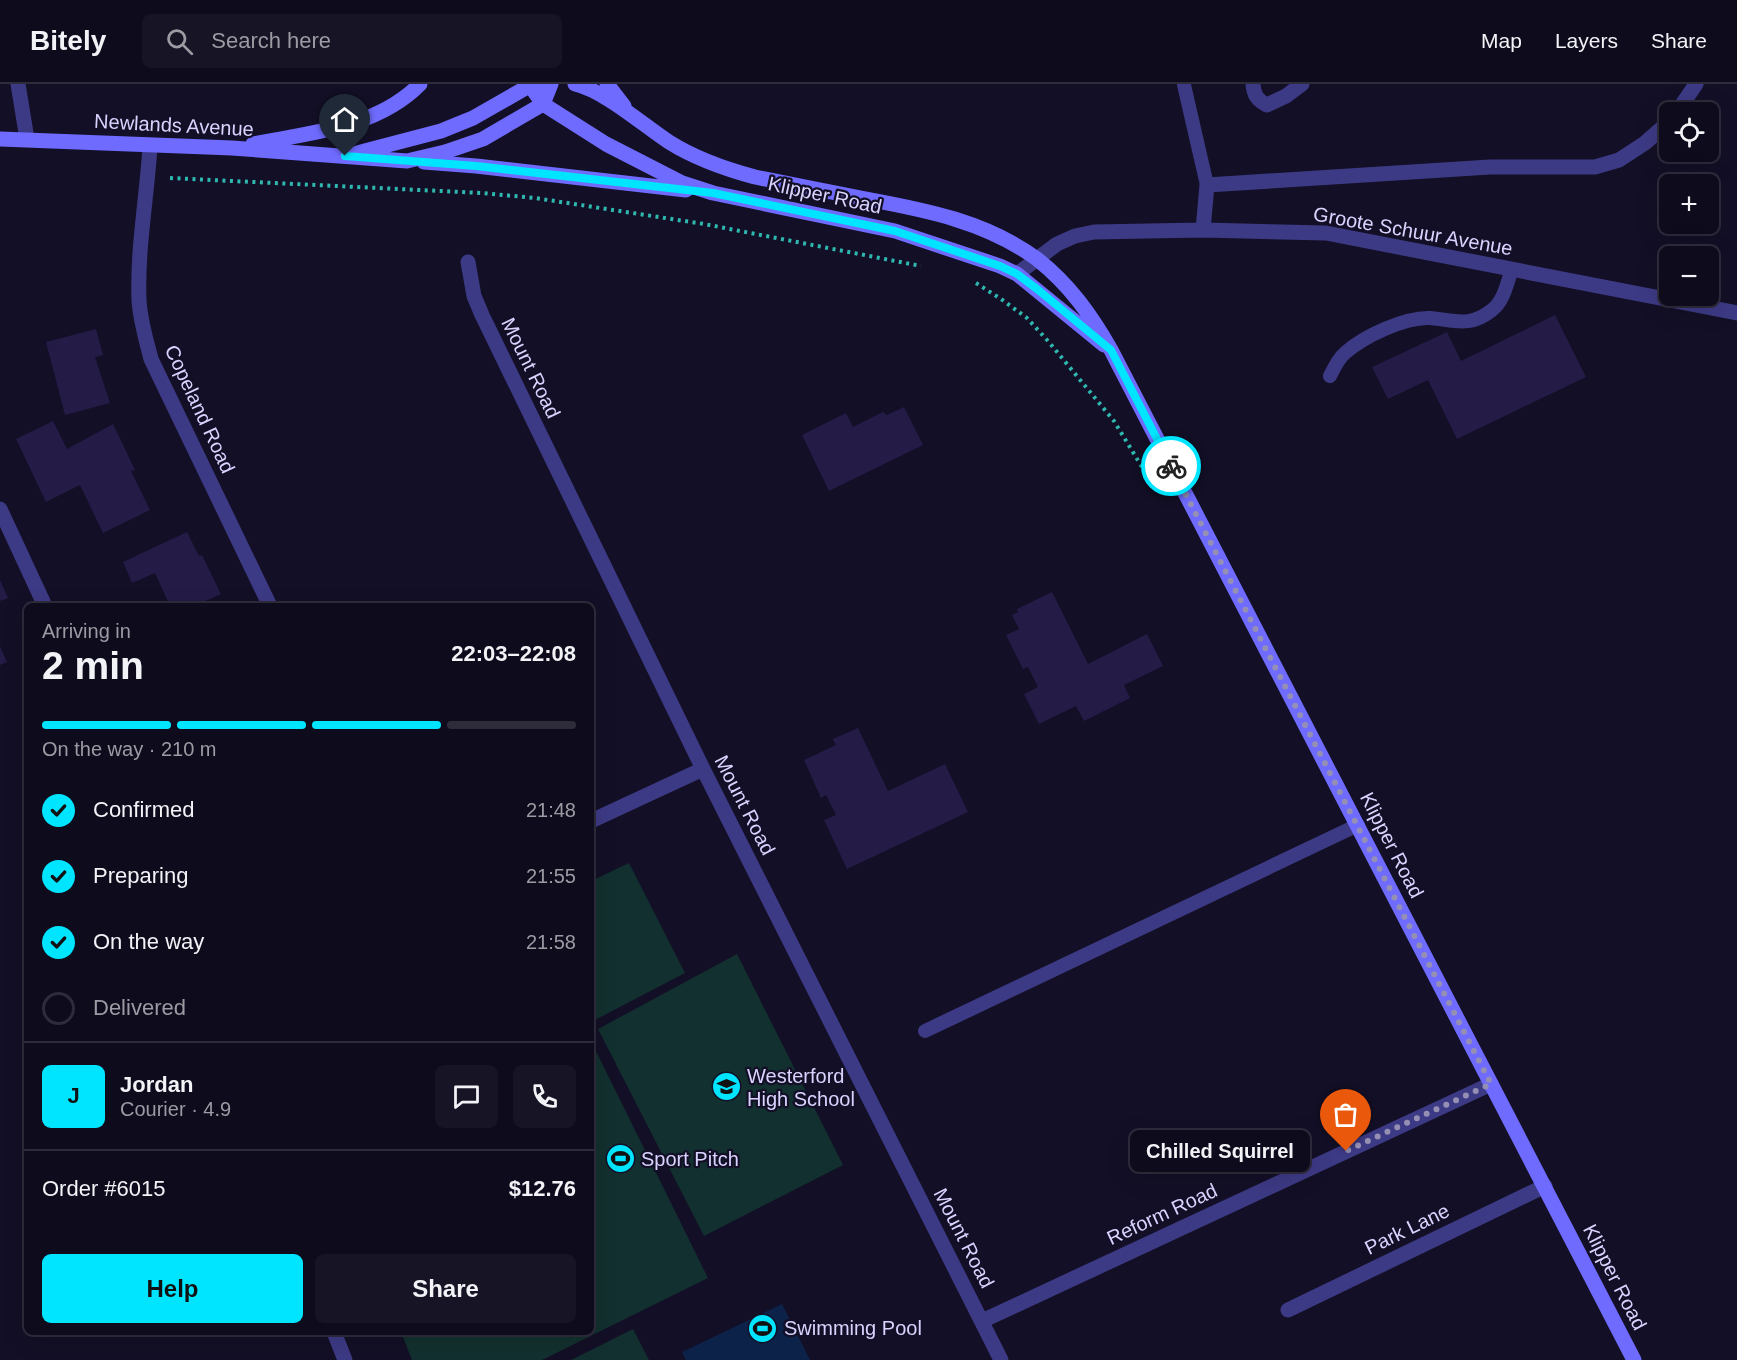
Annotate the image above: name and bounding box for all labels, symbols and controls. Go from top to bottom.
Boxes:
search box [142,14,562,68]
text: Bitely [30,25,106,56]
icon: search [163,25,196,58]
text: Search here [211,28,331,53]
text: Map [1481,29,1522,52]
text: Layers [1555,29,1618,52]
text: Share [1651,29,1707,52]
pin [319,94,370,156]
map controls [1659,102,1719,306]
button: locate [1659,102,1719,162]
icon: home [328,103,361,136]
street label: Newlands Avenue [94,110,254,140]
street label: Klipper Road [766,172,884,218]
button: + [1659,174,1719,234]
street label: Groote Schuur Avenue [1312,203,1514,259]
button: − [1659,246,1719,306]
street label: Mount Road [497,314,565,422]
street label: Copeland Road [161,341,239,477]
courier [1141,436,1201,496]
icon: bike [1155,450,1188,483]
text: Arriving in [42,620,131,642]
text: 22:03–22:08 [451,641,576,666]
text: 2 min [42,644,144,687]
text: On the way · 210 m [42,738,217,760]
street label: Mount Road [710,751,780,859]
street label: Klipper Road [1356,788,1428,902]
icon: check [42,794,75,827]
text: Confirmed [93,797,194,822]
text: 21:48 [526,799,576,821]
icon: check [42,860,75,893]
text: Preparing [93,863,188,888]
text: 21:55 [526,865,576,887]
icon: check [42,926,75,959]
text: On the way [93,929,204,954]
text: 21:58 [526,931,576,953]
text: Delivered [93,995,186,1020]
button: chat [435,1065,498,1128]
button: phone [513,1065,576,1128]
place label: Westerford High School [747,1065,855,1110]
school or university icon: Westerford High School [710,1071,742,1103]
text: Jordan [120,1072,193,1097]
text: J [67,1083,80,1108]
pin [1320,1089,1371,1151]
text: Courier · 4.9 [120,1098,231,1120]
icon: bag [1329,1098,1362,1131]
callout: Chilled Squirrel [1130,1130,1310,1172]
text: Chilled Squirrel [1146,1140,1294,1162]
sports icon: Sport Pitch [604,1143,636,1175]
place label: Sport Pitch [641,1148,739,1170]
text: Order #6015 [42,1176,166,1201]
text: $12.76 [509,1176,576,1201]
street label: Reform Road [1103,1179,1221,1249]
street label: Mount Road [929,1184,999,1292]
street label: Park Lane [1361,1199,1453,1259]
street label: Klipper Road [1579,1220,1651,1334]
button: Help [42,1254,303,1323]
button: Share [315,1254,576,1323]
sports icon: Swimming Pool [747,1312,779,1344]
place label: Swimming Pool [784,1317,922,1339]

